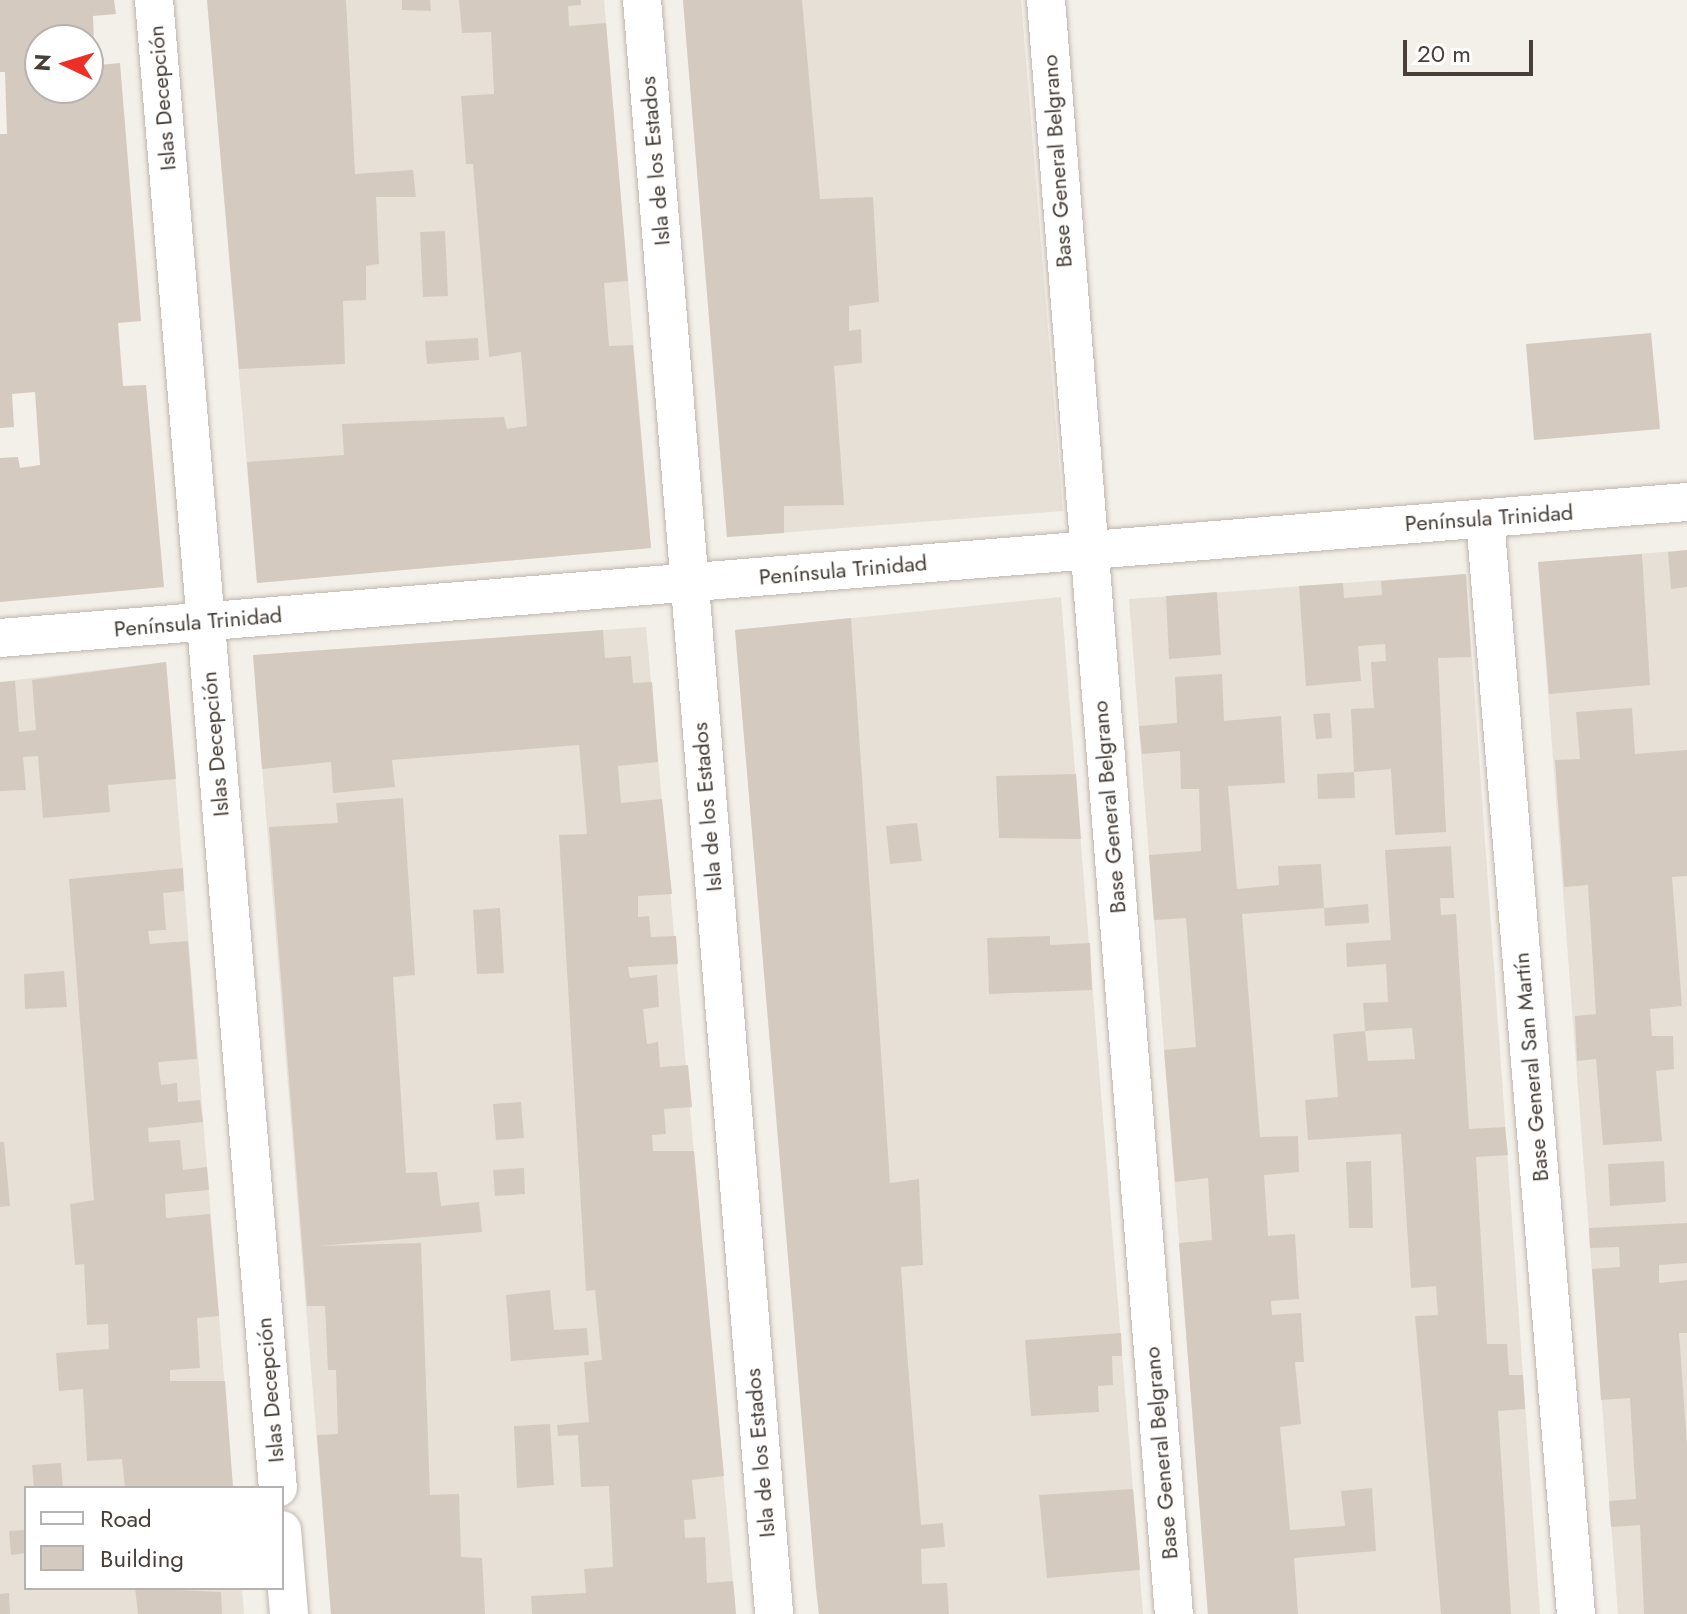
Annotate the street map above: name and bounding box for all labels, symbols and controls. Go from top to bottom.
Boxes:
north arrow [24,24,104,104]
street label: Islas Decepción [142,24,182,172]
scale bar [1407,24,1537,74]
text: 20 m [1417,36,1471,71]
text: N [25,53,59,72]
street label: Base General Belgrano [1036,54,1078,268]
street label: Isla de los Estados [634,75,676,247]
street label: Península Trinidad [1404,499,1574,537]
street label: Península Trinidad [758,549,928,591]
street label: Península Trinidad [113,601,283,643]
street label: Islas Decepción [195,670,235,818]
street label: Base General Belgrano [1087,699,1131,915]
street label: Isla de los Estados [686,721,728,893]
street label: Base General San Martín [1508,951,1554,1183]
street label: Islas Decepción [250,1316,290,1464]
street label: Base General Belgrano [1139,1345,1183,1561]
street label: Isla de los Estados [739,1367,781,1539]
legend [24,1486,284,1590]
text: Road [100,1501,152,1536]
text: Building [100,1541,184,1576]

